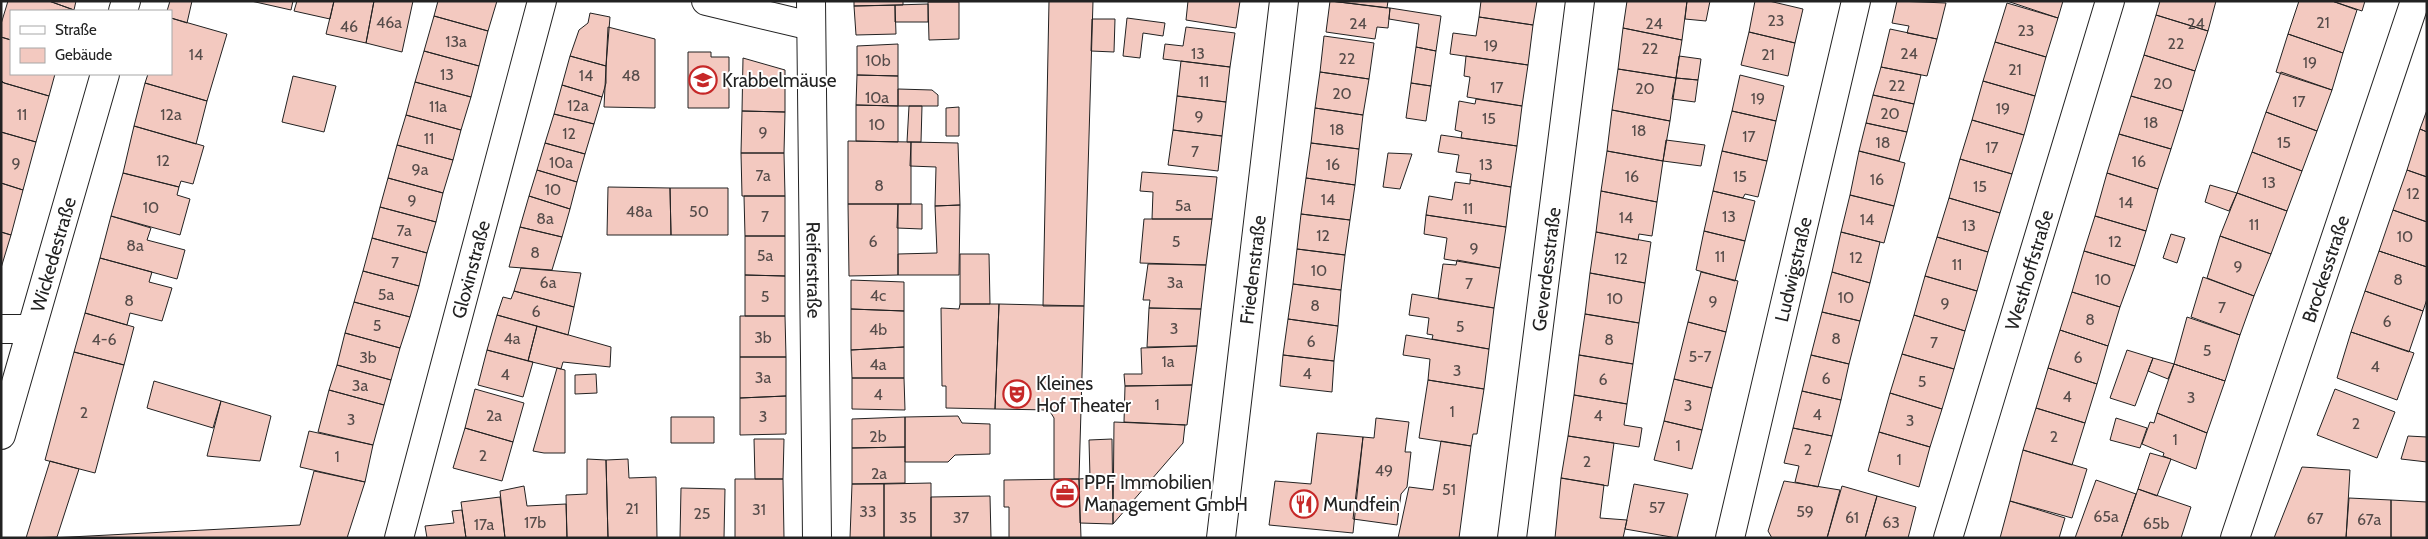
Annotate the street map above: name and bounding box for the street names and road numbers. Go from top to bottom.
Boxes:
street label: Wickedestraße [26,194,81,315]
street label: Geverdesstraße [1527,205,1565,333]
street label: Westhoffstraße [2000,207,2058,333]
street label: Brockesstraße [2297,212,2354,325]
street label: Friedenstraße [1235,214,1270,326]
street label: Ludwigstraße [1770,214,1817,324]
street label: Gloxinstraße [446,217,495,321]
street label: Reiferstraße [802,222,826,319]

